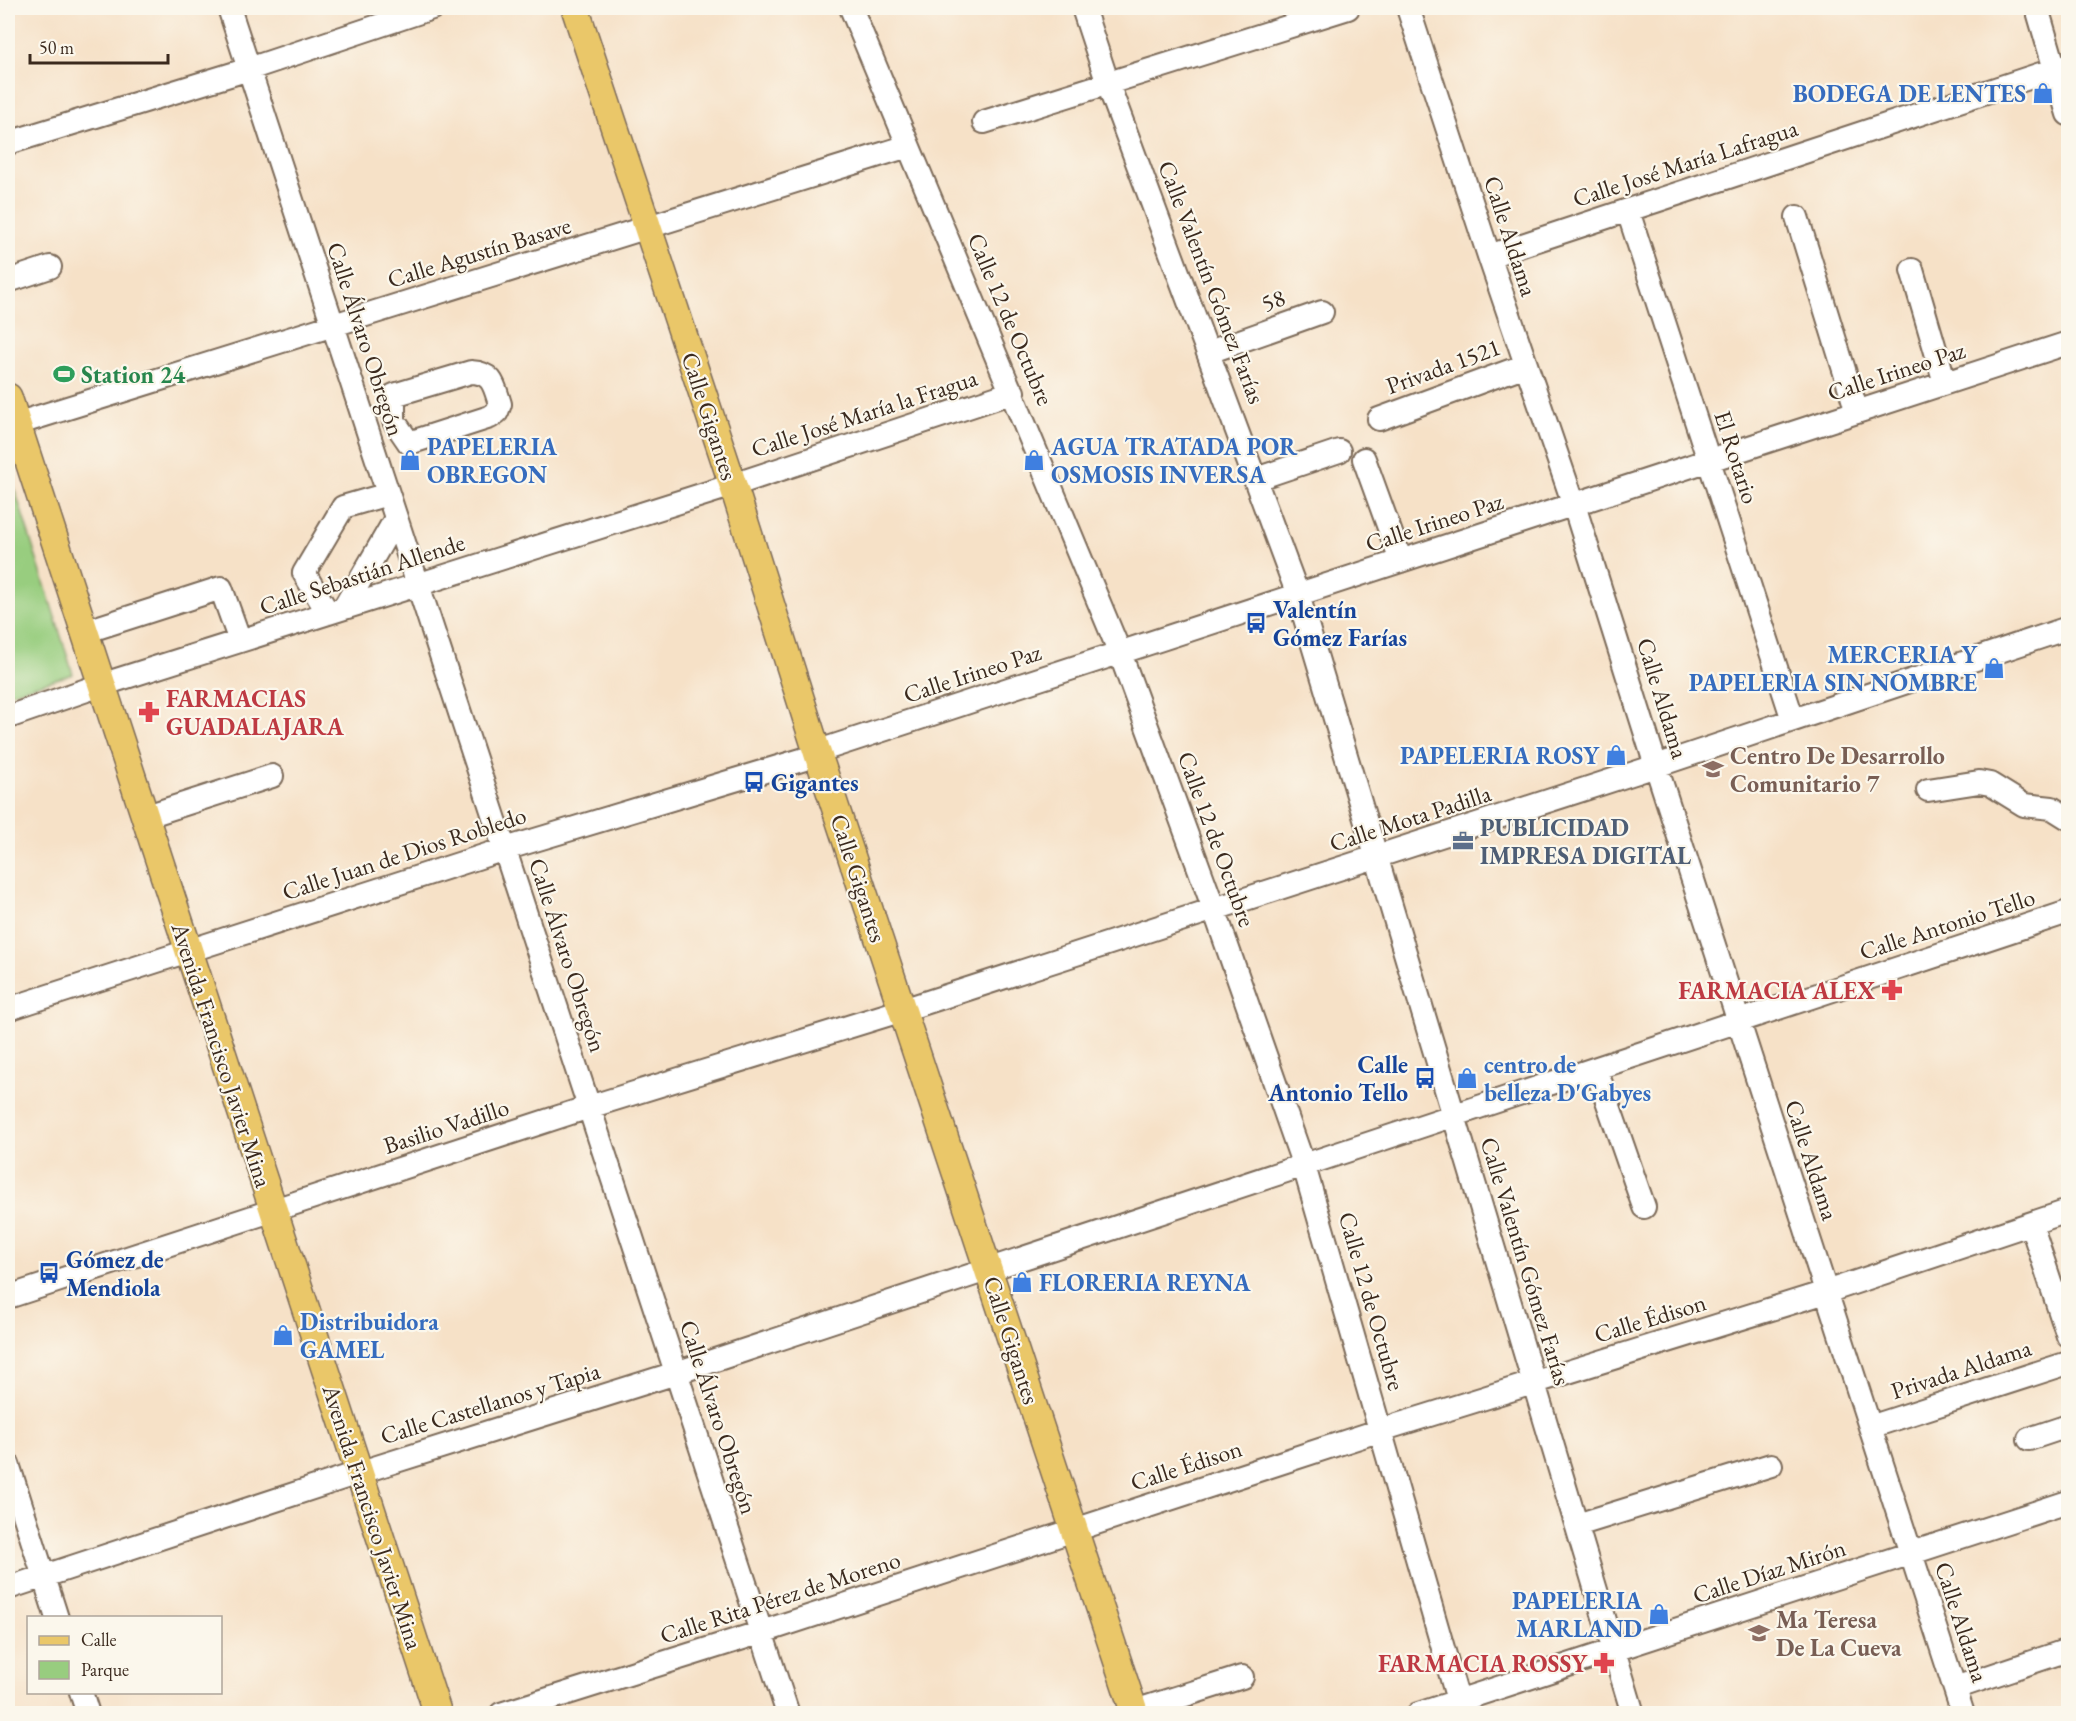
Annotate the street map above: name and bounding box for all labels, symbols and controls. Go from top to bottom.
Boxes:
scale bar [30,27,168,65]
text: 50 m [39,36,74,59]
place label: BODEGA DE LENTES [1793,78,2026,109]
shop icon: BODEGA DE LENTES [2031,81,2055,105]
street label: Calle José María Lafragua [1569,112,1802,214]
street label: Calle Valentín Gómez Farías [1151,156,1273,408]
street label: Calle Aldama [1477,172,1545,300]
street label: Calle Agustín Basave [383,209,575,295]
street label: Calle 12 de Octubre [961,228,1061,410]
street label: Calle Álvaro Obregón [320,238,412,440]
street label: 58 [1257,281,1289,319]
street label: Privada 1521 [1382,331,1504,401]
street label: Calle Irineo Paz [1823,334,1969,408]
street label: Calle Gigantes [675,348,745,484]
place label: Station 24 [81,359,185,390]
sports icon: Station 24 [52,362,76,386]
street label: Calle José María la Fragua [747,362,981,464]
street label: El Rotario [1707,407,1767,508]
place label: PAPELERIA OBREGON [427,431,558,490]
place label: AGUA TRATADA POR OSMOSIS INVERSA [1050,431,1298,490]
shop icon: PAPELERIA OBREGON [398,448,422,472]
shop icon: AGUA TRATADA POR OSMOSIS INVERSA [1022,448,1046,472]
street label: Calle Irineo Paz [1361,485,1507,559]
street label: Calle Sebastián Allende [255,526,469,622]
place label: Valentín Gómez Farías [1273,594,1407,653]
bus stop icon: Valentín Gómez Farías [1244,611,1268,635]
street label: Calle Aldama [1630,634,1696,763]
street label: Calle Irineo Paz [899,636,1045,710]
place label: MERCERIA Y PAPELERIA SIN NOMBRE [1689,639,1978,698]
shop icon: MERCERIA Y PAPELERIA SIN NOMBRE [1982,656,2006,680]
place label: FARMACIAS GUADALAJARA [166,683,345,742]
pharmacy icon: FARMACIAS GUADALAJARA [137,700,161,724]
place label: PAPELERIA ROSY [1400,740,1600,771]
place label: Centro De Desarrollo Comunitario 7 [1730,740,1945,799]
shop icon: PAPELERIA ROSY [1604,743,1628,767]
street label: Calle 12 de Octubre [1171,747,1263,931]
school or university icon: Centro De Desarrollo Comunitario 7 [1701,757,1725,781]
place label: Gigantes [771,767,859,799]
bus stop icon: Gigantes [742,770,766,794]
street label: Calle Mota Padilla [1325,777,1495,859]
street label: Calle Juan de Dios Robledo [278,799,530,907]
street label: Calle Gigantes [824,810,894,946]
place label: PUBLICIDAD IMPRESA DIGITAL [1480,812,1691,871]
office icon: PUBLICIDAD IMPRESA DIGITAL [1451,829,1475,853]
street label: Calle Álvaro Obregón [522,854,614,1056]
street label: Calle Antonio Tello [1855,881,2039,967]
street label: Avenida Francisco Javier Mina [164,918,280,1192]
place label: FARMACIA ALEX [1678,975,1875,1006]
pharmacy icon: FARMACIA ALEX [1880,978,1904,1002]
place label: Calle Antonio Tello [1267,1049,1408,1108]
place label: centro de belleza D'Gabyes [1484,1049,1651,1109]
bus stop icon: Calle Antonio Tello [1413,1066,1437,1090]
shop icon: centro de belleza D'Gabyes [1455,1066,1479,1090]
street label: Basilio Vadillo [379,1091,513,1161]
street label: Calle Aldama [1778,1096,1846,1224]
street label: Calle Valentín Gómez Farías [1473,1133,1579,1389]
street label: Calle 12 de Octubre [1332,1208,1412,1394]
place label: Gómez de Mendiola [66,1244,164,1303]
bus stop icon: Gómez de Mendiola [37,1261,61,1285]
place label: FLORERIA REYNA [1039,1267,1251,1298]
shop icon: FLORERIA REYNA [1010,1270,1034,1294]
street label: Calle Gigantes [977,1272,1047,1408]
street label: Calle Édison [1590,1286,1710,1350]
place label: Distribuidora GAMEL [300,1306,439,1365]
street label: Calle Álvaro Obregón [673,1316,765,1518]
shop icon: Distribuidora GAMEL [271,1323,295,1347]
street label: Privada Aldama [1887,1332,2035,1406]
street label: Calle Castellanos y Tapia [376,1355,604,1451]
street label: Avenida Francisco Javier Mina [315,1380,431,1654]
street label: Calle Édison [1126,1432,1246,1498]
street label: Calle Díaz Mirón [1688,1532,1850,1610]
street label: Calle Rita Pérez de Moreno [656,1543,904,1651]
street label: Calle Aldama [1928,1558,1996,1686]
place label: PAPELERIA MARLAND [1512,1585,1643,1644]
shop icon: PAPELERIA MARLAND [1647,1602,1671,1626]
place label: Ma Teresa De La Cueva [1776,1604,1902,1663]
legend [27,1616,222,1694]
school or university icon: Ma Teresa De La Cueva [1747,1621,1771,1645]
text: Calle [81,1628,117,1651]
place label: FARMACIA ROSSY [1378,1648,1588,1679]
pharmacy icon: FARMACIA ROSSY [1592,1651,1616,1675]
text: Parque [81,1658,129,1681]

